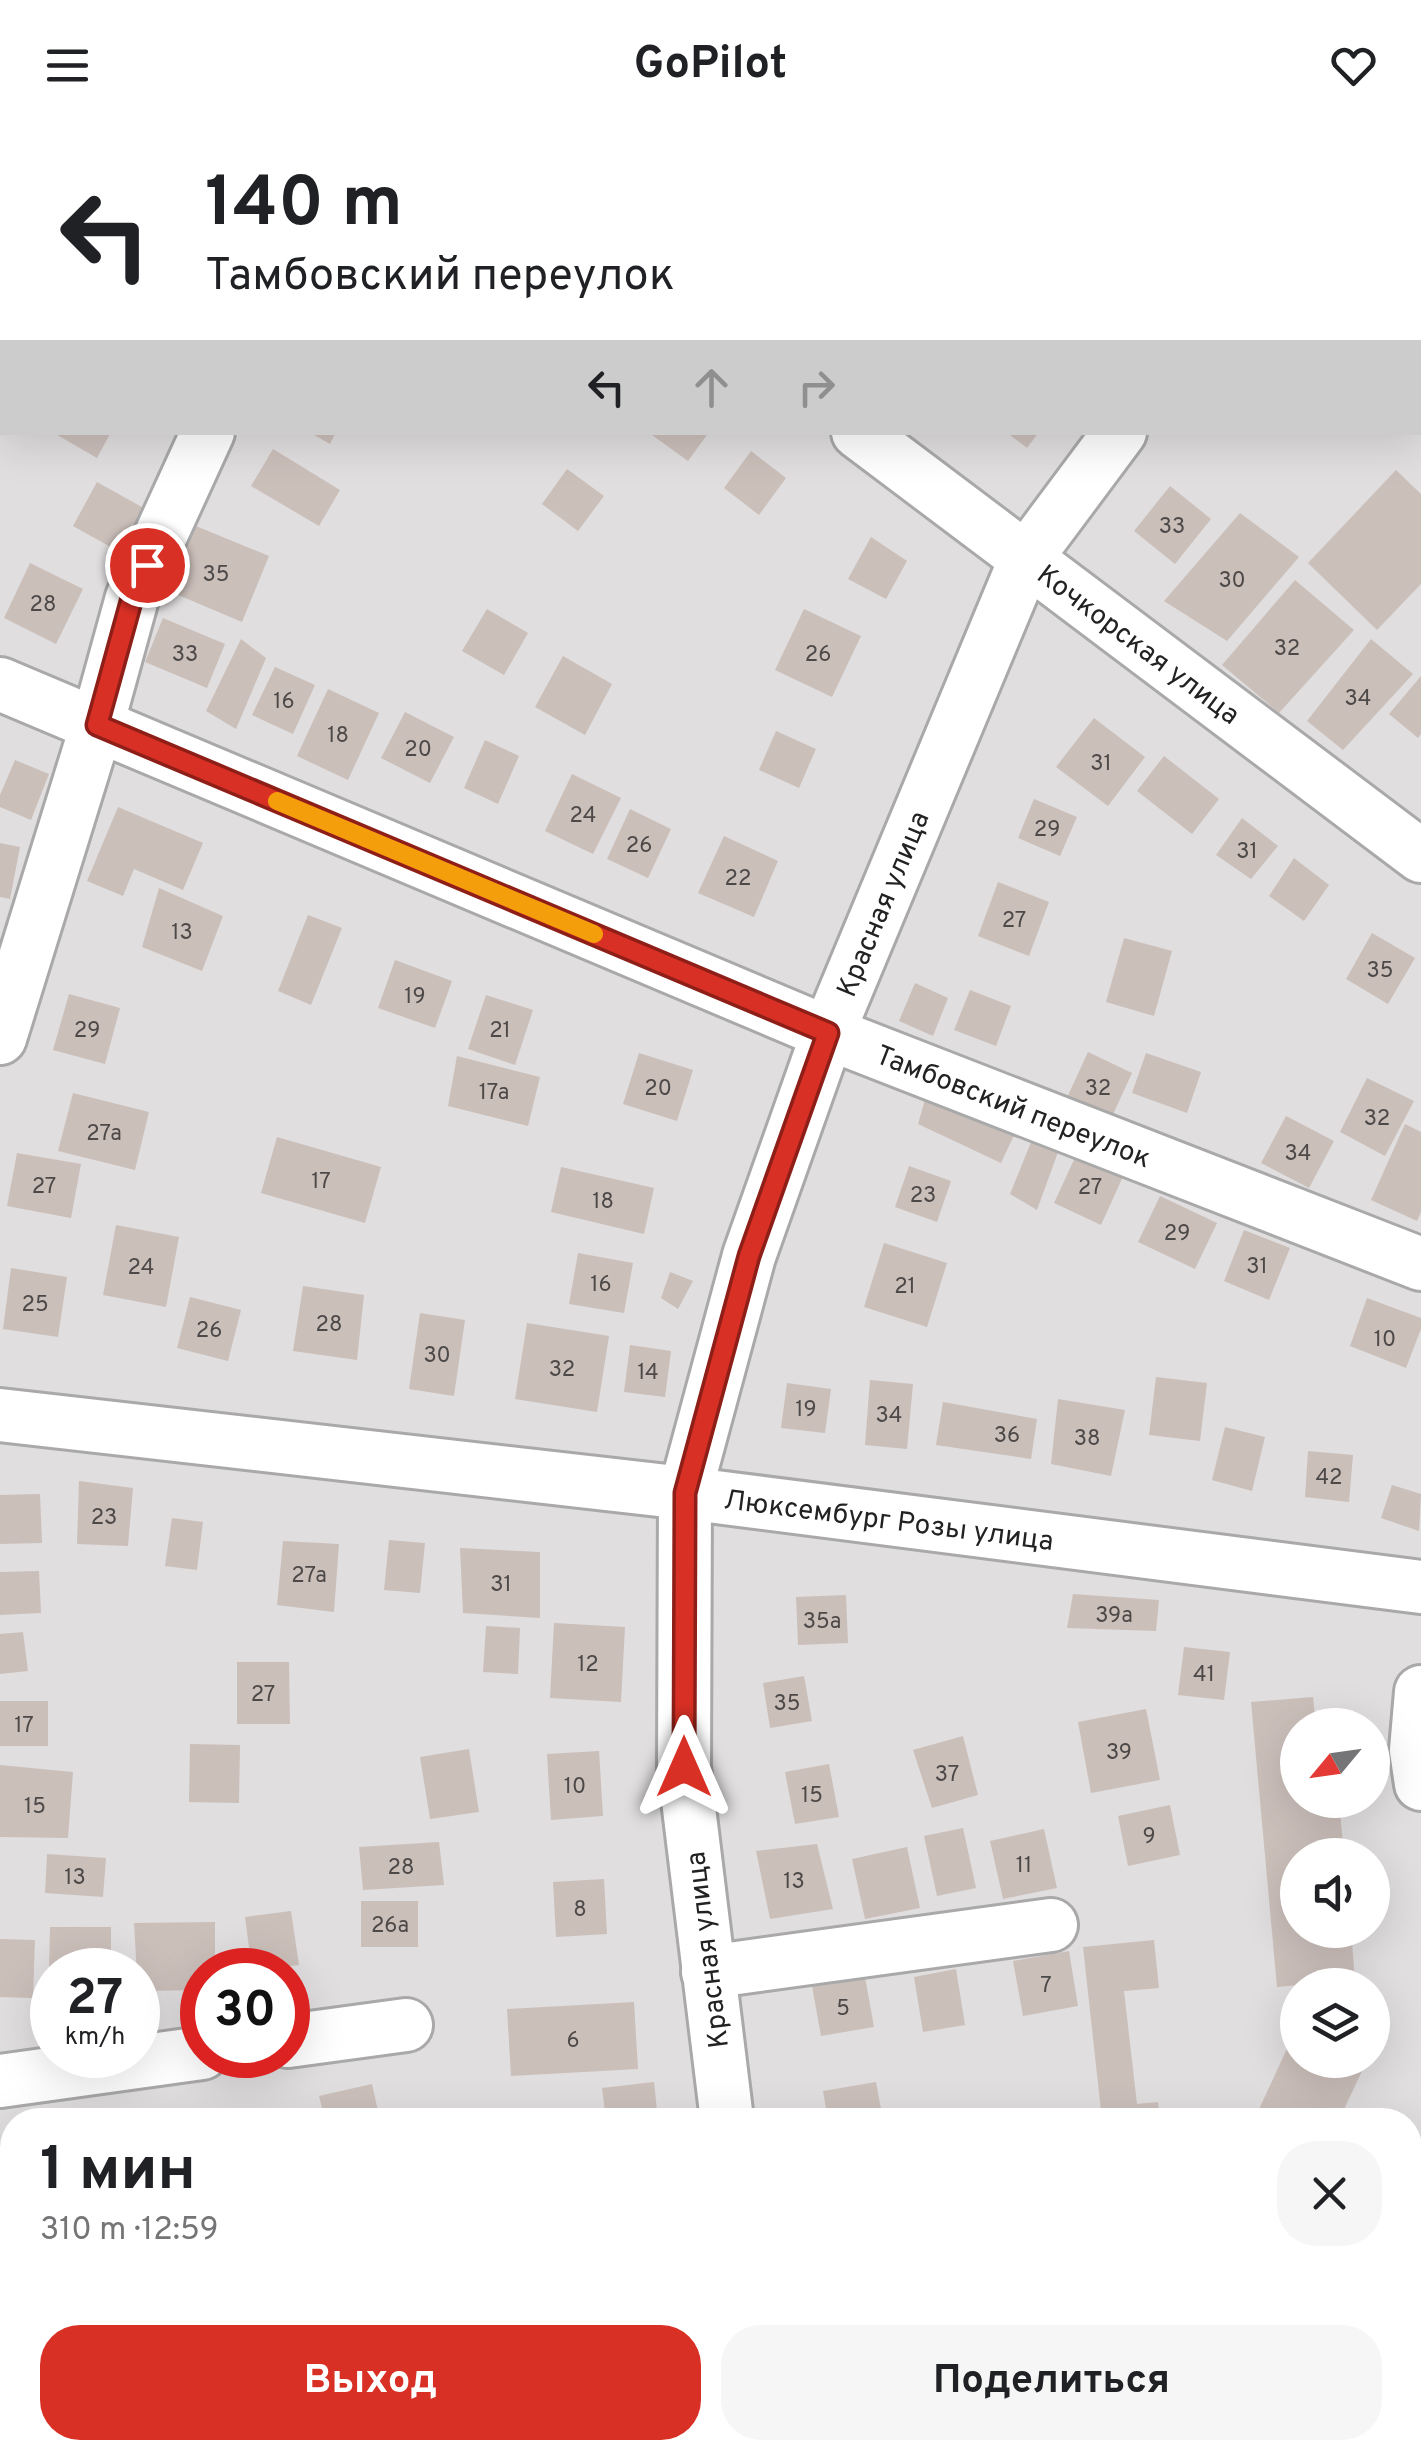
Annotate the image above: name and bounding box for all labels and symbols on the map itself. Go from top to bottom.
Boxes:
house number: 33 [1159,514,1185,541]
pin [105,523,190,608]
street label: Кочкорская улица [1029,558,1246,734]
house number: 35 [203,562,229,589]
house number: 30 [1218,568,1246,595]
house number: 28 [30,592,56,619]
house number: 32 [1274,636,1300,663]
house number: 33 [172,642,198,669]
house number: 26 [805,642,831,669]
house number: 34 [1345,686,1371,713]
house number: 16 [273,689,295,716]
house number: 18 [327,723,349,750]
house number: 20 [404,737,432,764]
house number: 31 [1090,751,1112,778]
house number: 24 [570,803,596,830]
street label: Красная улица [830,806,939,1003]
house number: 29 [1034,817,1060,844]
house number: 26 [626,833,652,860]
house number: 31 [1236,839,1258,866]
house number: 22 [725,866,751,893]
house number: 27 [1002,908,1026,935]
house number: 13 [171,920,193,947]
house number: 35 [1367,958,1393,985]
house number: 19 [404,984,426,1011]
house number: 29 [74,1018,100,1045]
house number: 21 [489,1018,511,1045]
street label: Тамбовский переулок [870,1038,1156,1178]
house number: 20 [644,1076,672,1103]
house number: 32 [1085,1076,1111,1103]
house number: 17a [479,1080,509,1107]
house number: 32 [1364,1106,1390,1133]
house number: 27a [86,1121,122,1148]
house number: 34 [1285,1141,1311,1168]
house number: 17 [311,1169,331,1196]
house number: 27 [32,1174,56,1201]
house number: 27 [1078,1175,1102,1202]
house number: 23 [910,1183,936,1210]
house number: 18 [592,1189,614,1216]
house number: 29 [1164,1221,1190,1248]
house number: 31 [1246,1254,1268,1281]
house number: 24 [128,1255,154,1282]
house number: 16 [590,1272,612,1299]
house number: 21 [894,1274,916,1301]
house number: 25 [21,1292,49,1319]
house number: 28 [316,1312,342,1339]
house number: 26 [196,1318,222,1345]
house number: 10 [1374,1327,1396,1354]
house number: 30 [423,1343,451,1370]
house number: 32 [549,1357,575,1384]
house number: 14 [637,1360,659,1387]
house number: 19 [795,1397,817,1424]
house number: 34 [876,1403,902,1430]
house number: 36 [994,1423,1020,1450]
house number: 38 [1074,1426,1100,1453]
house number: 42 [1315,1465,1343,1492]
street label: Люксембург Розы улица [721,1483,1056,1561]
house number: 23 [91,1505,117,1532]
house number: 27a [291,1563,327,1590]
house number: 31 [490,1572,512,1599]
house number: 39a [1095,1603,1133,1630]
house number: 35a [803,1609,841,1636]
house number: 12 [577,1652,599,1679]
house number: 41 [1193,1662,1215,1689]
house number: 27 [251,1682,275,1709]
house number: 35 [774,1691,800,1718]
north arrow [1280,1708,1390,1818]
house number: 17 [14,1713,34,1740]
position arrow [632,1715,736,1819]
house number: 39 [1106,1740,1132,1767]
house number: 37 [935,1762,959,1789]
house number: 10 [564,1774,586,1801]
house number: 15 [801,1783,823,1810]
house number: 15 [24,1794,46,1821]
house number: 9 [1142,1824,1156,1851]
street label: Красная улица [679,1849,739,2050]
house number: 11 [1016,1853,1032,1880]
house number: 28 [388,1855,414,1882]
house number: 13 [64,1865,86,1892]
house number: 13 [783,1869,805,1896]
house number: 8 [573,1897,587,1924]
house number: 26a [371,1913,409,1940]
speed limit sign: 30 [180,1948,310,2078]
house number: 7 [1040,1973,1052,2000]
house number: 5 [836,1996,850,2023]
house number: 6 [566,2028,580,2055]

